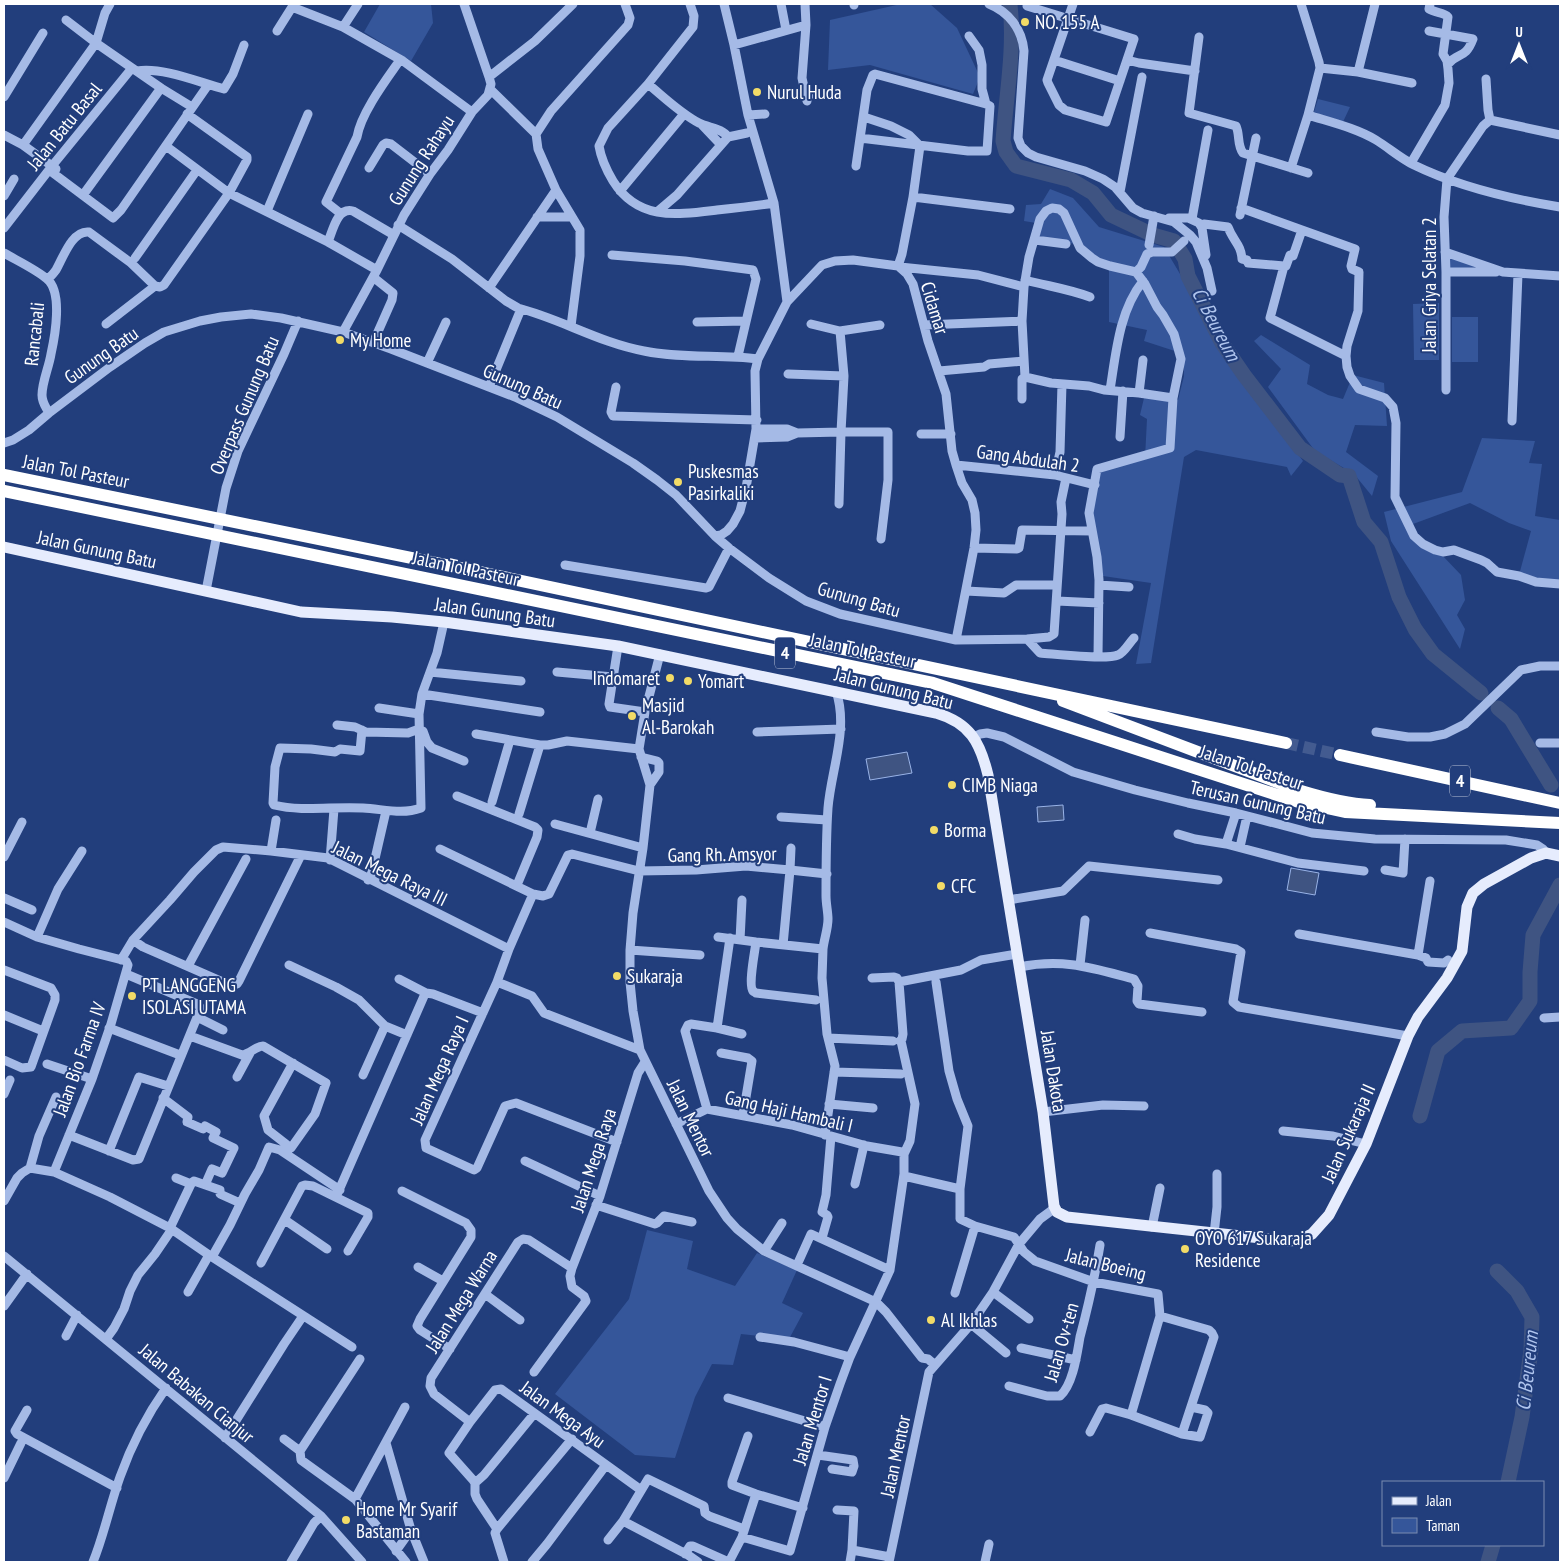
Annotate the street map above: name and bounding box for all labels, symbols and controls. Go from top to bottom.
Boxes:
place label: NO. 155 A [1035,10,1100,34]
marker: NO. 155 A [1019,16,1031,28]
north arrow [1494,20,1544,70]
text: U [1515,23,1523,41]
street label: Jalan Batu Basal [21,77,107,175]
place label: Nurul Huda [767,80,842,104]
marker: Nurul Huda [751,86,763,98]
street label: Gunung Rahayu [383,110,459,210]
street label: Jalan Griya Selatan 2 [1417,217,1441,354]
street label: Cidamar [916,279,955,338]
water label: Ci Beureum [1186,283,1247,366]
street label: Rancabali [19,301,49,367]
street label: Gunung Batu [59,321,143,389]
place label: My Home [350,328,411,352]
street label: Overpass Gunung Batu [204,332,284,478]
marker: My Home [334,334,346,346]
street label: Gunung Batu [479,358,567,414]
street label: Gang Abdulah 2 [975,439,1081,477]
street label: Jalan Tol Pasteur [20,449,132,493]
place label: Puskesmas Pasirkaliki [688,459,759,505]
marker: Puskesmas Pasirkaliki [672,476,684,488]
street label: Jalan Gunung Batu [34,524,159,573]
street label: Jalan Tol Pasteur [410,545,522,591]
street label: Gunung Batu [815,576,903,622]
street label: Jalan Gunung Batu [432,592,557,632]
street label: Jalan Tol Pasteur [807,627,919,673]
road number: 4 [775,638,795,668]
street label: Jalan Gunung Batu [831,661,956,714]
place label: Indomaret [593,666,661,690]
place label: Yomart [698,669,745,693]
marker: Indomaret [664,672,676,684]
marker: Yomart [682,675,694,687]
place label: Masjid Al-Barokah [642,693,714,739]
marker: Masjid Al-Barokah [626,710,638,722]
street label: Jalan Tol Pasteur [1196,739,1308,795]
road number: 4 [1450,766,1470,796]
place label: CIMB Niaga [962,773,1038,797]
street label: Terusan Gunung Batu [1188,775,1328,829]
marker: CIMB Niaga [946,779,958,791]
place label: Borma [944,818,986,842]
marker: Borma [928,824,940,836]
street label: Jalan Mega Raya III [328,834,451,911]
street label: Gang Rh. Amsyor [667,841,777,867]
place label: CFC [951,874,977,898]
marker: CFC [935,880,947,892]
place label: Sukaraja [627,964,683,988]
marker: Sukaraja [611,970,623,982]
place label: PT LANGGENG ISOLASI UTAMA [142,973,246,1019]
marker: PT LANGGENG ISOLASI UTAMA [126,990,138,1002]
street label: Jalan Bio Farma IV [47,998,111,1120]
street label: Jalan Mega Raya I [404,1012,474,1129]
street label: Jalan Dakota [1036,1027,1072,1114]
street label: Jalan Mentor [662,1074,720,1161]
street label: Jalan Sukaraja II [1315,1080,1380,1187]
street label: Gang Haji Hambali I [723,1085,855,1137]
street label: Jalan Mega Raya [565,1105,621,1216]
place label: OYO 617 Sukaraja Residence [1195,1226,1312,1272]
street label: Jalan Boeing [1062,1242,1149,1286]
marker: OYO 617 Sukaraja Residence [1179,1243,1191,1255]
street label: Jalan Mega Warna [419,1245,502,1358]
street label: Jalan Ov-ten [1038,1300,1084,1385]
place label: Al Ikhlas [941,1308,997,1332]
marker: Al Ikhlas [925,1314,937,1326]
water label: Ci Beureum [1510,1329,1544,1412]
street label: Jalan Babakan Cianjur [134,1337,260,1449]
street label: Jalan Mentor I [787,1373,837,1468]
street label: Jalan Mega Ayu [515,1374,610,1453]
street label: Jalan Mentor [874,1412,916,1500]
legend [1382,1481,1544,1546]
text: Jalan [1425,1491,1452,1510]
place label: Home Mr Syarif Bastaman [356,1497,458,1543]
marker: Home Mr Syarif Bastaman [340,1514,352,1526]
text: Taman [1426,1516,1460,1535]

